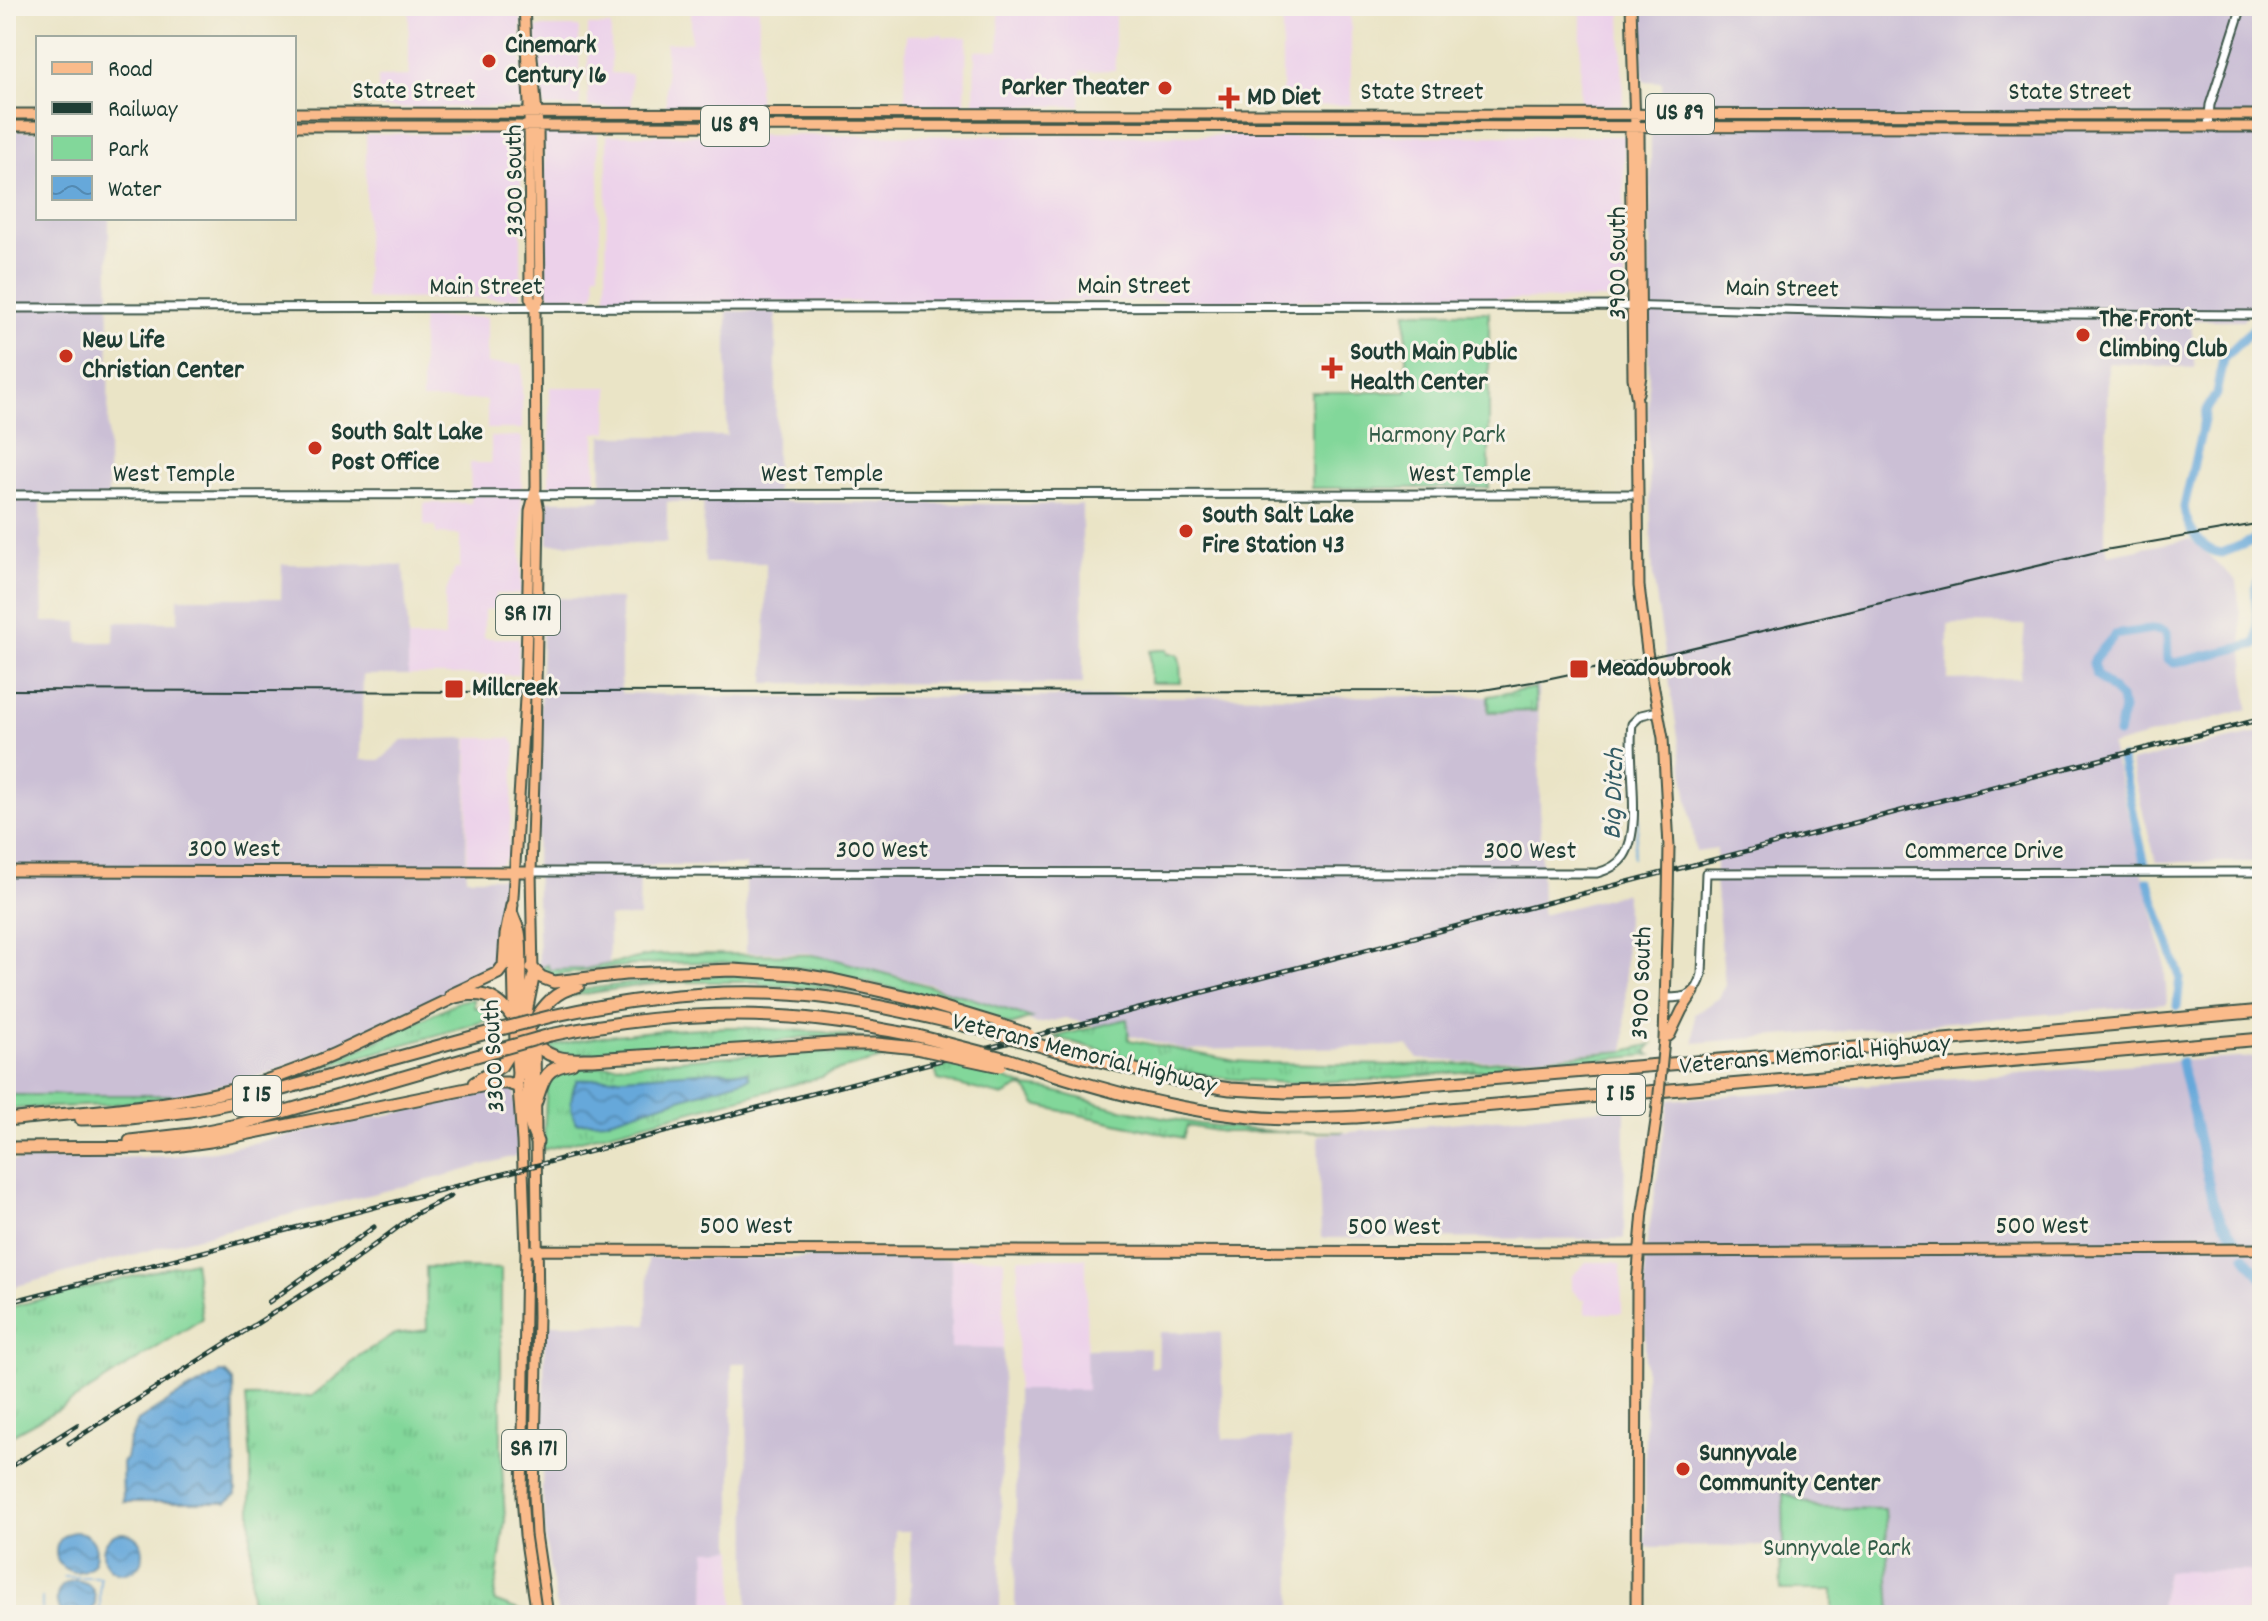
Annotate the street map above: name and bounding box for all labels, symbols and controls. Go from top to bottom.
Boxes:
place label: Cinemark Century 16 [505,28,607,95]
legend [36,36,296,220]
marker: Cinemark Century 16 [480,52,498,70]
text: Road [108,54,153,88]
place label: Parker Theater [1001,70,1149,107]
street label: State Street [352,74,476,111]
street label: State Street [1360,75,1484,112]
street label: State Street [2008,75,2132,112]
marker: Parker Theater [1156,79,1174,97]
place label: MD Diet [1247,80,1321,117]
marker: MD Diet [1218,87,1240,109]
text: Railway [108,94,179,128]
road number: US 89 [1646,94,1714,134]
road number: US 89 [701,106,769,146]
street label: 3300 South [497,124,535,238]
text: Park [108,134,149,168]
text: Water [108,174,161,208]
street label: 3900 South [1601,206,1638,320]
street label: Main Street [1077,269,1191,306]
street label: Main Street [429,270,543,307]
street label: Main Street [1725,271,1839,309]
place label: The Front Climbing Club [2099,302,2228,369]
place label: New Life Christian Center [82,323,244,390]
marker: The Front Climbing Club [2074,326,2092,344]
place label: South Main Public Health Center [1350,335,1518,402]
marker: New Life Christian Center [57,347,75,365]
marker: South Main Public Health Center [1321,357,1343,379]
place label: South Salt Lake Post Office [331,415,483,482]
park label: Harmony Park [1368,418,1506,455]
marker: South Salt Lake Post Office [306,439,324,457]
street label: West Temple [113,457,235,494]
street label: West Temple [761,457,883,494]
street label: West Temple [1409,457,1531,494]
place label: South Salt Lake Fire Station 43 [1202,498,1354,565]
marker: South Salt Lake Fire Station 43 [1177,522,1195,540]
road number: SR 171 [496,595,560,635]
place label: Meadowbrook [1597,651,1731,688]
marker: Meadowbrook [1568,658,1590,680]
place label: Millcreek [472,671,558,708]
marker: Millcreek [443,678,465,700]
water label: Big Ditch [1594,747,1638,840]
street label: 300 West [188,832,281,869]
street label: 300 West [836,833,929,870]
street label: 300 West [1484,834,1577,871]
street label: Commerce Drive [1904,834,2064,871]
street label: 3900 South [1623,926,1663,1040]
street label: 3300 South [474,999,516,1113]
street label: Veterans Memorial Highway [948,1004,1221,1106]
street label: Veterans Memorial Highway [1678,1026,1952,1086]
road number: I 15 [1597,1075,1645,1115]
road number: I 15 [233,1076,281,1116]
street label: 500 West [699,1209,793,1246]
street label: 500 West [1995,1209,2089,1246]
street label: 500 West [1347,1210,1441,1247]
road number: SR 171 [502,1430,566,1470]
place label: Sunnyvale Community Center [1699,1436,1881,1503]
marker: Sunnyvale Community Center [1674,1460,1692,1478]
park label: Sunnyvale Park [1763,1531,1911,1568]

